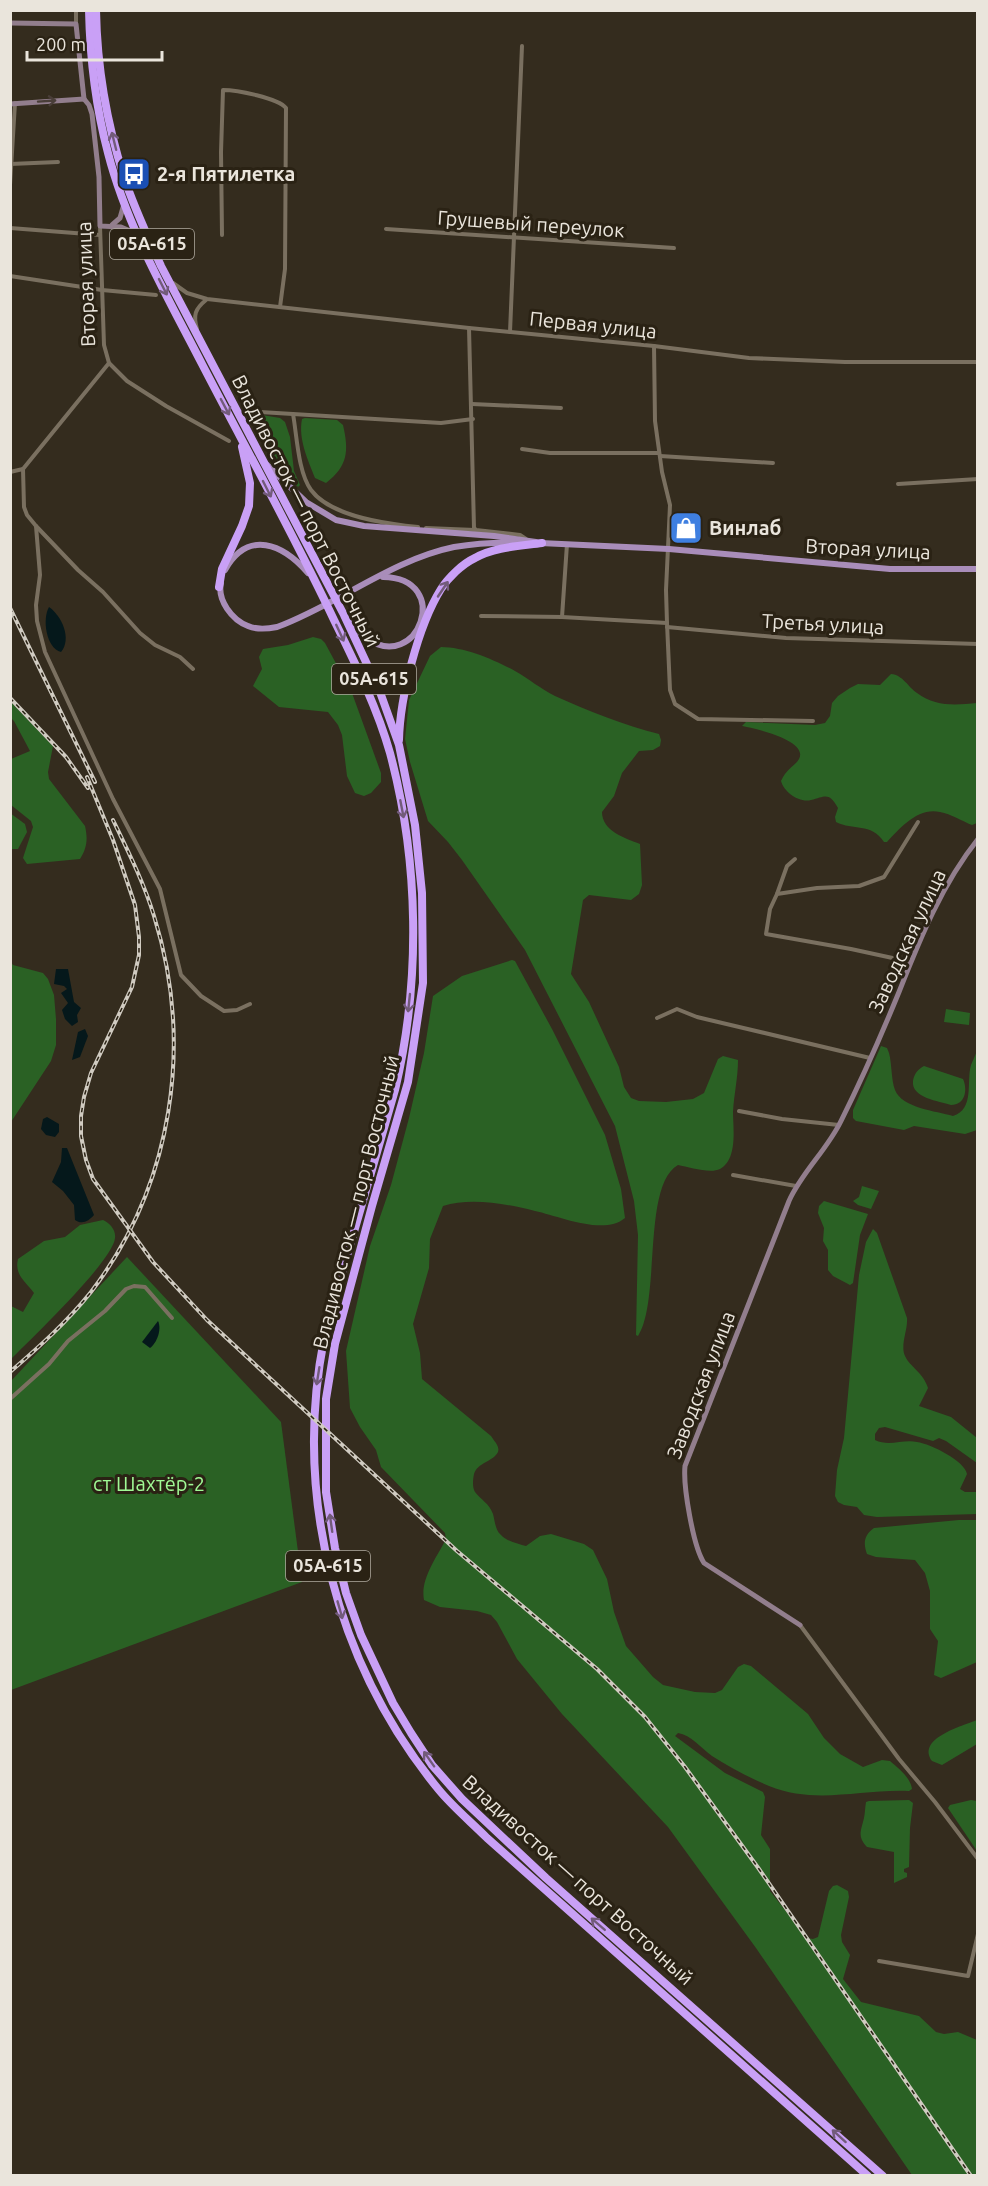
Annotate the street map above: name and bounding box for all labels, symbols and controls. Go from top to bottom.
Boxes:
scale bar [27,24,162,62]
text: 200 m [36,34,86,54]
one-way arrow [37,96,57,107]
one-way arrow [108,132,120,151]
bus stop icon: 2-я Пятилетка [116,156,152,192]
place label: 2-я Пятилетка [157,162,295,185]
street label: Грушевый переулок [437,205,625,242]
street label: Вторая улица [72,221,99,347]
road number: 05А-615 [110,229,194,259]
one-way arrow [158,278,169,296]
street label: Первая улица [528,306,658,343]
street label: Владивосток — порт Восточный [228,371,385,651]
one-way arrow [219,397,231,415]
one-way arrow [262,479,274,497]
shop icon: Винлаб [668,510,704,546]
place label: Винлаб [709,516,781,539]
street label: Вторая улица [805,534,931,563]
one-way arrow [437,582,449,598]
street label: Третья улица [761,609,885,638]
one-way arrow [334,623,346,641]
road number: 05А-615 [332,664,416,694]
one-way arrow [397,799,408,818]
street label: Заводская улица [863,865,950,1016]
one-way arrow [403,993,414,1013]
street label: Владивосток — порт Восточный [308,1052,403,1351]
street label: Заводская улица [662,1308,739,1462]
one-way arrow [313,1365,324,1385]
park label: ст Шахтёр-2 [93,1472,205,1495]
one-way arrow [325,1514,336,1534]
road number: 05А-615 [286,1551,370,1581]
one-way arrow [335,1600,346,1619]
one-way arrow [423,1752,435,1768]
street label: Владивосток — порт Восточный [458,1770,698,1989]
one-way arrow [591,1917,606,1931]
one-way arrow [832,2129,847,2143]

